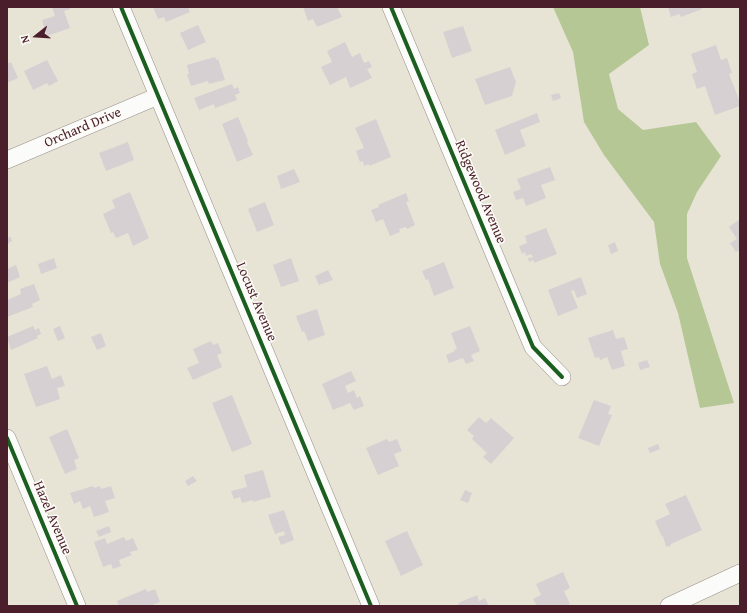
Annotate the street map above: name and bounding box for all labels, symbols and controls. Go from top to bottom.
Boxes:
north arrow [16,16,56,56]
text: N [16,34,33,45]
street label: Orchard Drive [42,104,124,152]
street label: Ridgewood Avenue [451,138,509,246]
street label: Locust Avenue [232,260,280,344]
street label: Hazel Avenue [29,479,75,557]

